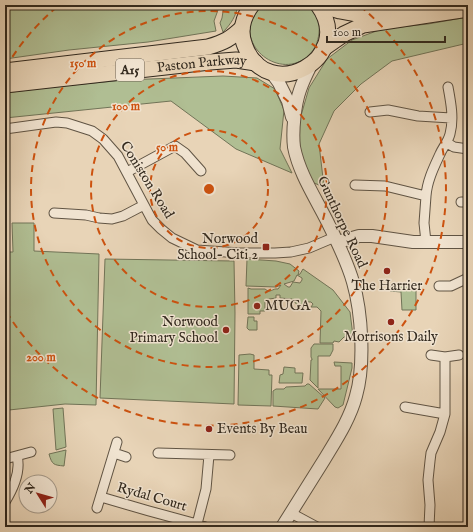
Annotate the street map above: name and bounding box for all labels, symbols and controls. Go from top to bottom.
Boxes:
scale bar [327,18,445,44]
text: 100 m [333,25,361,40]
street label: Paston Parkway [156,51,248,77]
text: 150 m [70,56,97,71]
road number: A15 [116,59,144,81]
text: 100 m [112,99,141,114]
street label: Coniston Road [116,138,178,223]
text: 50 m [156,140,179,155]
street label: Gunthorpe Road [313,173,371,271]
centre of rings [202,182,216,196]
place label: Norwood School- Citi 2 [177,230,259,264]
marker: Norwood School- Citi 2 [261,242,271,252]
marker: The Harrier [382,266,392,276]
place label: The Harrier [352,277,422,295]
place label: MUGA [265,297,311,315]
marker: MUGA [252,301,262,311]
place label: Norwood Primary School [130,313,219,347]
marker: Morrisons Daily [386,317,396,327]
marker: Norwood Primary School [221,325,231,335]
place label: Morrisons Daily [344,328,438,346]
text: 200 m [26,350,56,365]
place label: Events By Beau [217,420,308,438]
marker: Events By Beau [204,424,214,434]
north arrow [18,474,58,514]
street label: Rydal Court [115,478,189,516]
text: N [22,480,40,497]

